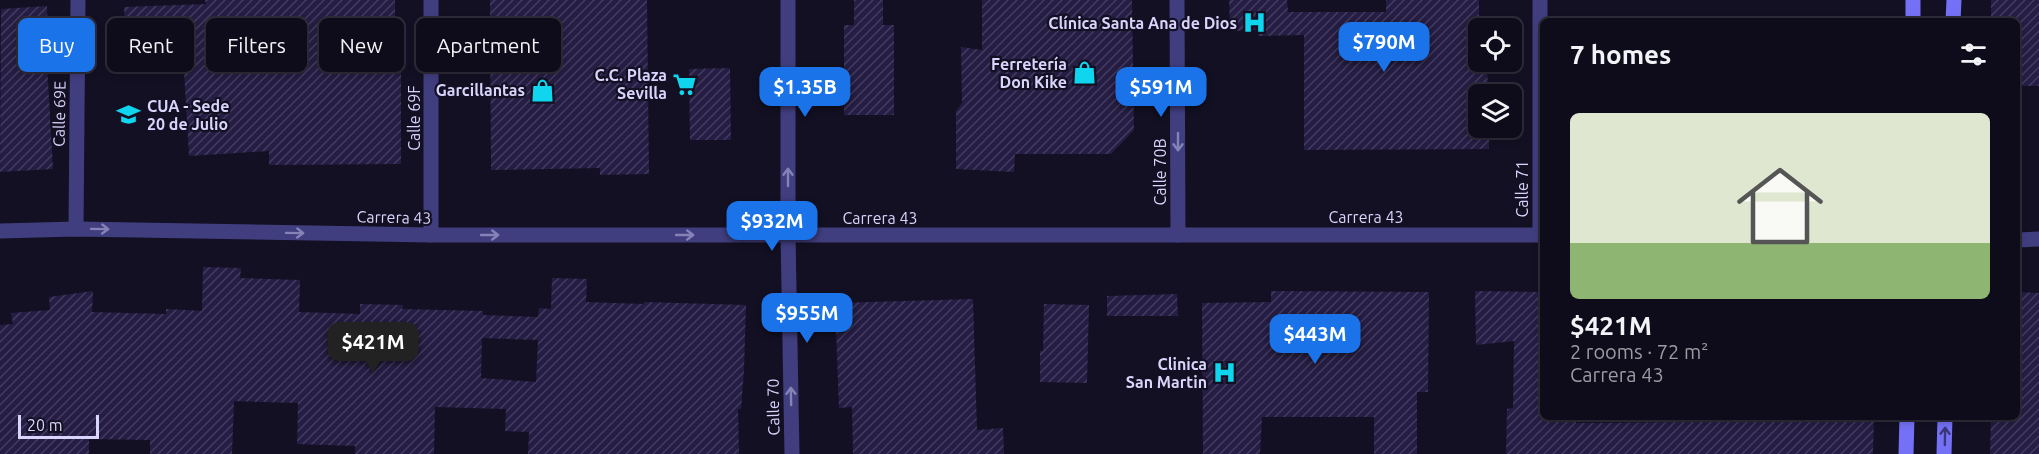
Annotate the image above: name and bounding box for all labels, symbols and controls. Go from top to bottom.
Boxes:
hospital icon: Clínica Santa Ana de Dios [1242,10,1268,36]
place label: Clínica Santa Ana de Dios [1048,14,1237,32]
chip: Buy [18,18,95,72]
chip: Rent [107,18,194,72]
chip: Filters [206,18,307,72]
chip: New [319,18,404,72]
chip: Apartment [416,18,561,72]
map controls [1468,18,1522,138]
button: locate [1468,18,1522,72]
pin: $790M [1342,22,1426,73]
text: $790M [1353,30,1415,53]
icon: filters [1957,38,1990,71]
text: 7 homes [1570,40,1671,69]
place label: Ferretería Don Kike [991,55,1067,91]
shop icon: Ferretería Don Kike [1072,60,1098,86]
place label: C.C. Plaza Sevilla [595,66,667,102]
pin: $1.35B [756,67,854,118]
pin: $591M [1119,67,1203,118]
supermarket icon: C.C. Plaza Sevilla [672,71,698,97]
text: $1.35B [773,75,837,98]
text: $591M [1130,75,1192,98]
shop icon: Garcillantas [530,77,556,103]
street label: Calle 69E [49,81,69,147]
place label: Garcillantas [436,81,525,99]
button: layers [1468,84,1522,138]
street label: Calle 69F [405,85,423,151]
place label: CUA - Sede 20 de Julio [147,97,229,133]
school or university icon: CUA - Sede 20 de Julio [116,102,142,128]
one-way arrow [1172,132,1184,152]
street label: Calle 70B [1151,138,1169,206]
icon: home [1726,152,1834,260]
street label: Calle 71 [1513,161,1531,217]
one-way arrow [782,167,794,187]
pin: $932M [730,201,814,252]
street label: Carrera 43 [356,207,432,227]
street label: Carrera 43 [1329,208,1403,226]
text: $932M [741,209,803,232]
street label: Carrera 43 [843,209,917,227]
one-way arrow [90,223,110,235]
one-way arrow [285,227,305,239]
one-way arrow [480,229,500,241]
one-way arrow [675,229,695,241]
pin: $955M [765,293,849,344]
text: $955M [776,301,838,324]
text: $421M [1570,311,1652,340]
pin: $443M [1273,314,1357,365]
pin: $421M [331,322,415,373]
text: $443M [1284,322,1346,345]
text: $421M [342,330,404,353]
text: 2 rooms · 72 m² [1570,340,1708,363]
place label: Clinica San Martin [1126,355,1207,391]
hospital icon: Clinica San Martin [1212,360,1238,386]
text: Carrera 43 [1570,363,1664,386]
street label: Calle 70 [764,378,782,436]
one-way arrow [785,386,797,406]
scale bar [18,412,99,440]
text: 20 m [27,416,63,434]
one-way arrow [1939,426,1951,446]

